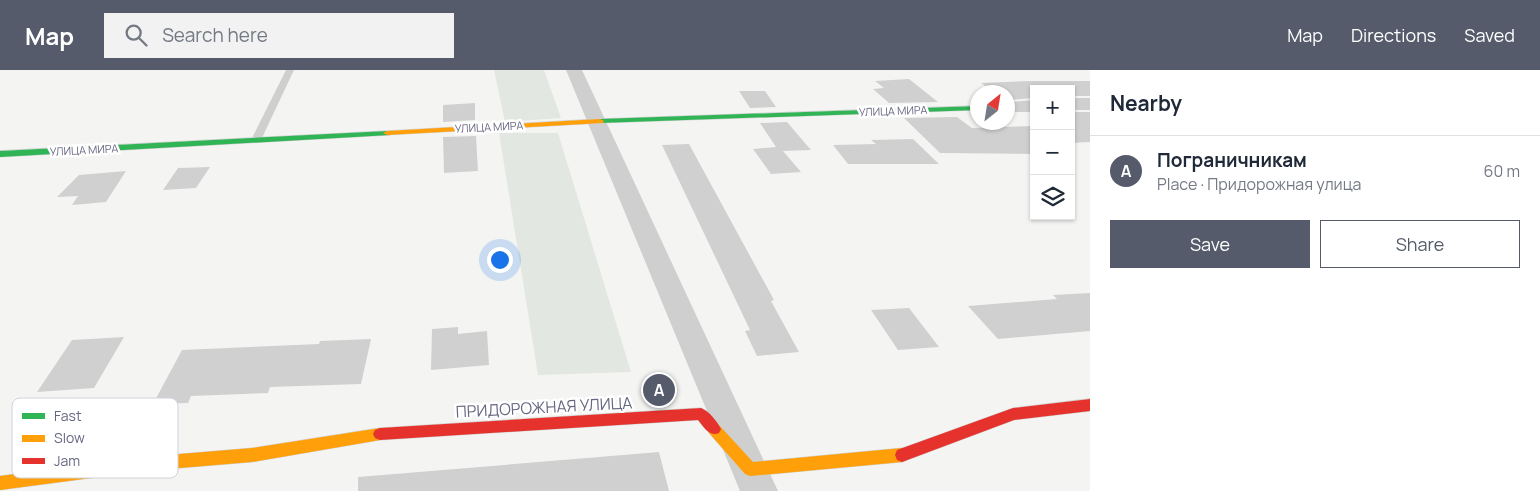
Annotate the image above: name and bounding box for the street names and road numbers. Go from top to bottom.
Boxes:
street label: УЛИЦА МИРА [858,102,928,119]
street label: УЛИЦА МИРА [454,117,524,136]
street label: УЛИЦА МИРА [49,140,119,159]
street label: ПРИДОРОЖНАЯ УЛИЦА [455,391,633,423]

